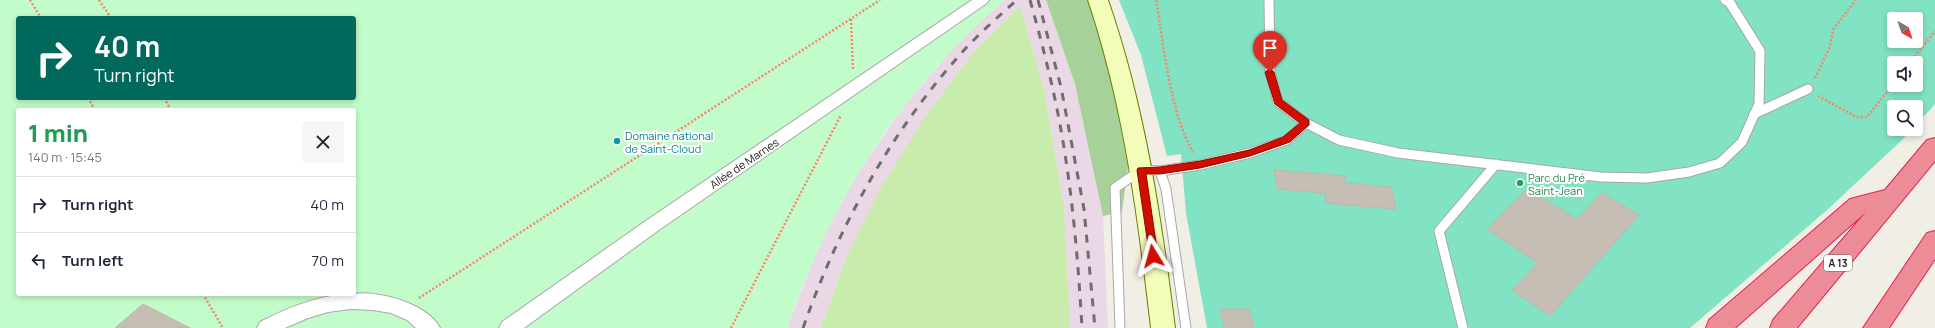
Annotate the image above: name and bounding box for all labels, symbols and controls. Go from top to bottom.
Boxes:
north arrow [1887,12,1923,48]
map controls [1887,12,1923,136]
text: 40 m [94,27,160,65]
pin [1253,31,1287,72]
icon: right [28,32,80,84]
icon: arrive [1259,37,1281,59]
button: sound [1887,56,1923,92]
text: Turn right [94,63,175,87]
button: search [1887,100,1923,136]
text: 1 min [28,116,88,149]
button: close [302,121,344,163]
place label: Domaine national de Saint-Cloud [625,128,713,156]
street label: Allée de Marnes [707,134,782,192]
marker: Domaine national de Saint-Cloud [612,136,622,146]
text: 140 m · 15:45 [28,148,102,166]
place label: Parc du Pré Saint-Jean [1528,170,1586,198]
marker: Parc du Pré Saint-Jean [1515,178,1525,188]
icon: right [28,194,50,216]
text: Turn right [62,194,133,215]
text: 40 m [310,194,344,215]
position arrow [1132,235,1174,277]
icon: left [28,250,50,272]
text: Turn left [62,250,124,271]
text: 70 m [312,250,344,271]
road number: A 13 [1824,255,1852,271]

